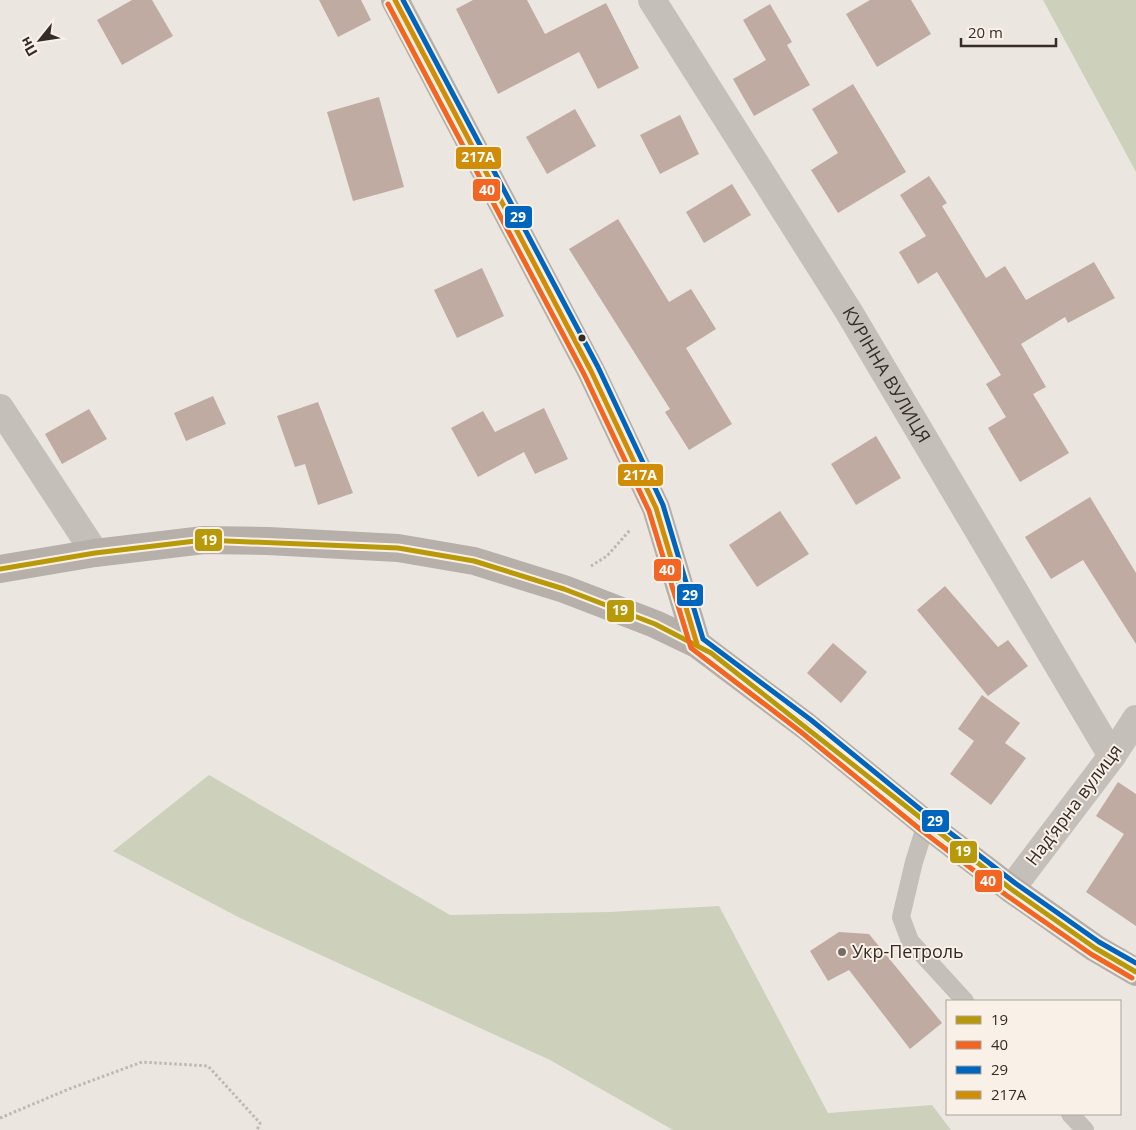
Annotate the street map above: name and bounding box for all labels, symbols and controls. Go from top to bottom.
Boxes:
north arrow [15,15,65,65]
scale bar [961,15,1056,47]
text: 20 m [968,22,1003,42]
text: Пн [15,33,41,60]
line badge: 217A [455,146,502,170]
text: 217A [461,147,495,166]
line badge: 40 [472,178,501,202]
text: 40 [479,180,495,199]
line badge: 29 [504,205,533,229]
text: 29 [510,207,526,226]
street label: КУРІННА ВУЛИЦЯ [837,302,937,447]
unlabelled marker [577,333,587,343]
line badge: 217A [617,463,664,487]
text: 217A [623,465,657,484]
line badge: 19 [194,528,223,552]
text: 19 [201,530,217,549]
line badge: 40 [653,558,682,582]
text: 40 [659,560,675,579]
line badge: 29 [676,583,704,607]
text: 29 [682,585,698,604]
line badge: 19 [606,599,635,623]
text: 19 [612,600,628,619]
street label: Надʼярна вулиця [1020,739,1127,870]
line badge: 29 [921,809,950,833]
text: 29 [927,811,943,830]
line badge: 19 [949,840,978,864]
text: 19 [955,841,971,860]
line badge: 40 [974,869,1003,893]
text: 40 [980,871,996,890]
place label: Укр-Петроль [852,939,964,963]
marker: Укр-Петроль [836,946,848,958]
legend [946,1000,1121,1115]
text: 19 [991,1009,1008,1029]
text: 40 [991,1034,1008,1054]
text: 29 [991,1059,1008,1079]
text: 217A [991,1084,1027,1104]

